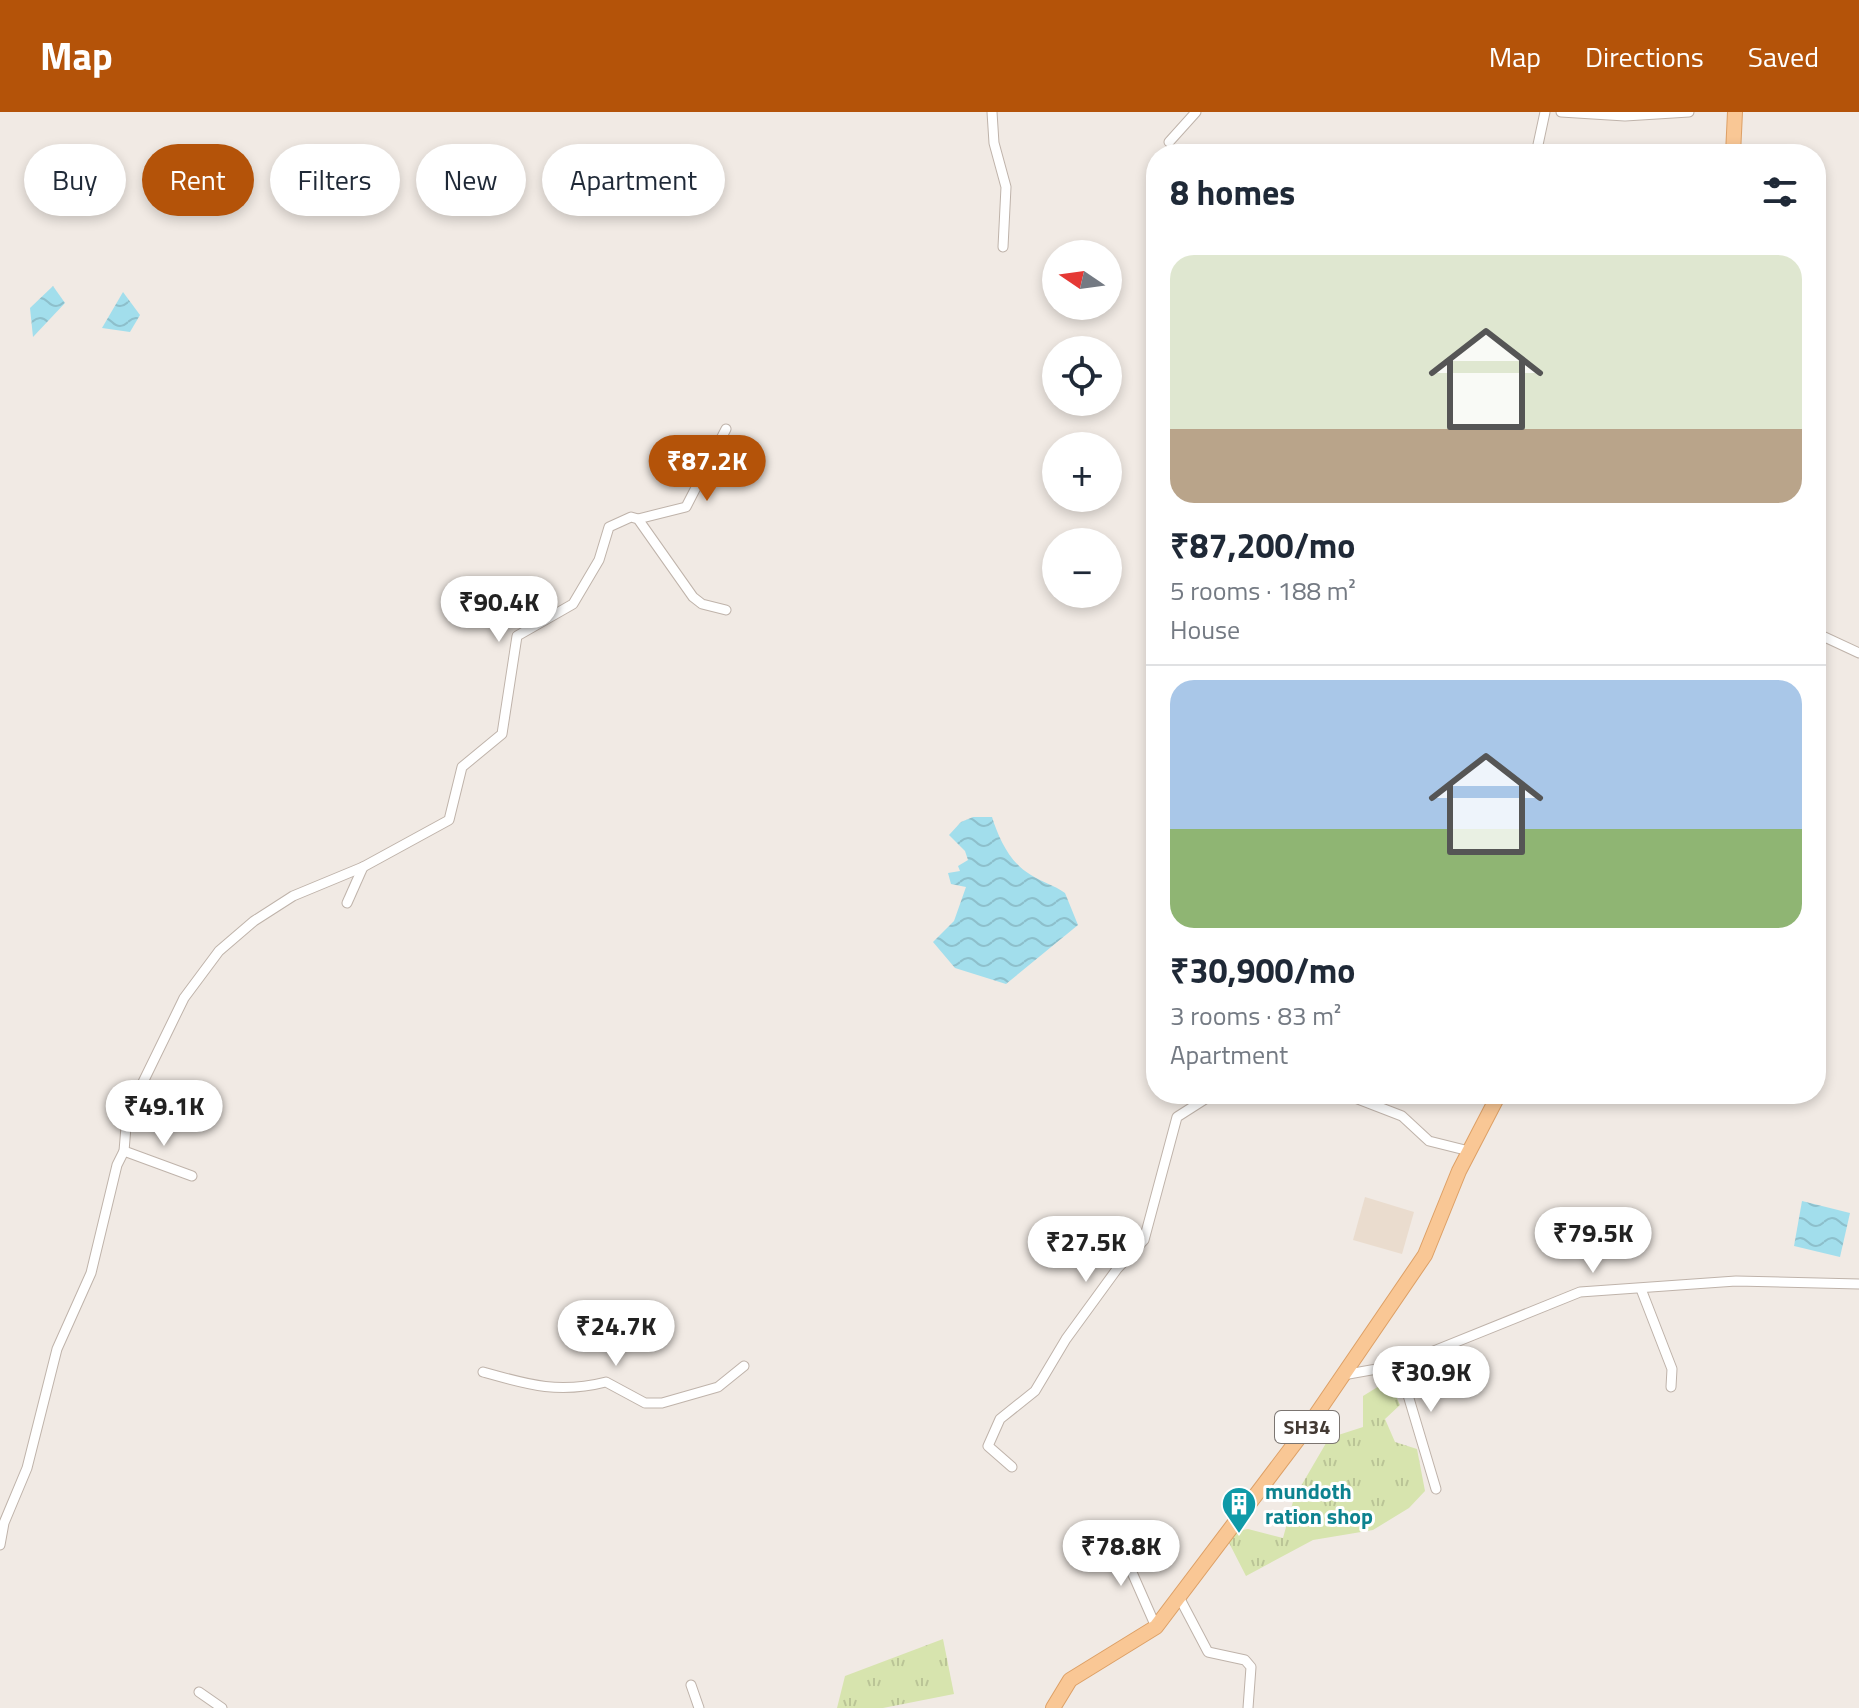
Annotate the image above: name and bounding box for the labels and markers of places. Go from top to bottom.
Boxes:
pin: ₹87.2K [642,435,772,503]
pin: ₹90.4K [434,576,564,644]
pin: ₹49.1K [99,1080,229,1148]
pin: ₹79.5K [1528,1207,1658,1275]
pin: ₹27.5K [1021,1216,1151,1284]
pin: ₹24.7K [551,1300,681,1368]
pin: ₹30.9K [1366,1346,1496,1414]
place label: mundoth ration shop [1265,1474,1373,1533]
building icon: mundoth ration shop [1220,1485,1258,1535]
pin: ₹78.8K [1056,1520,1186,1588]

